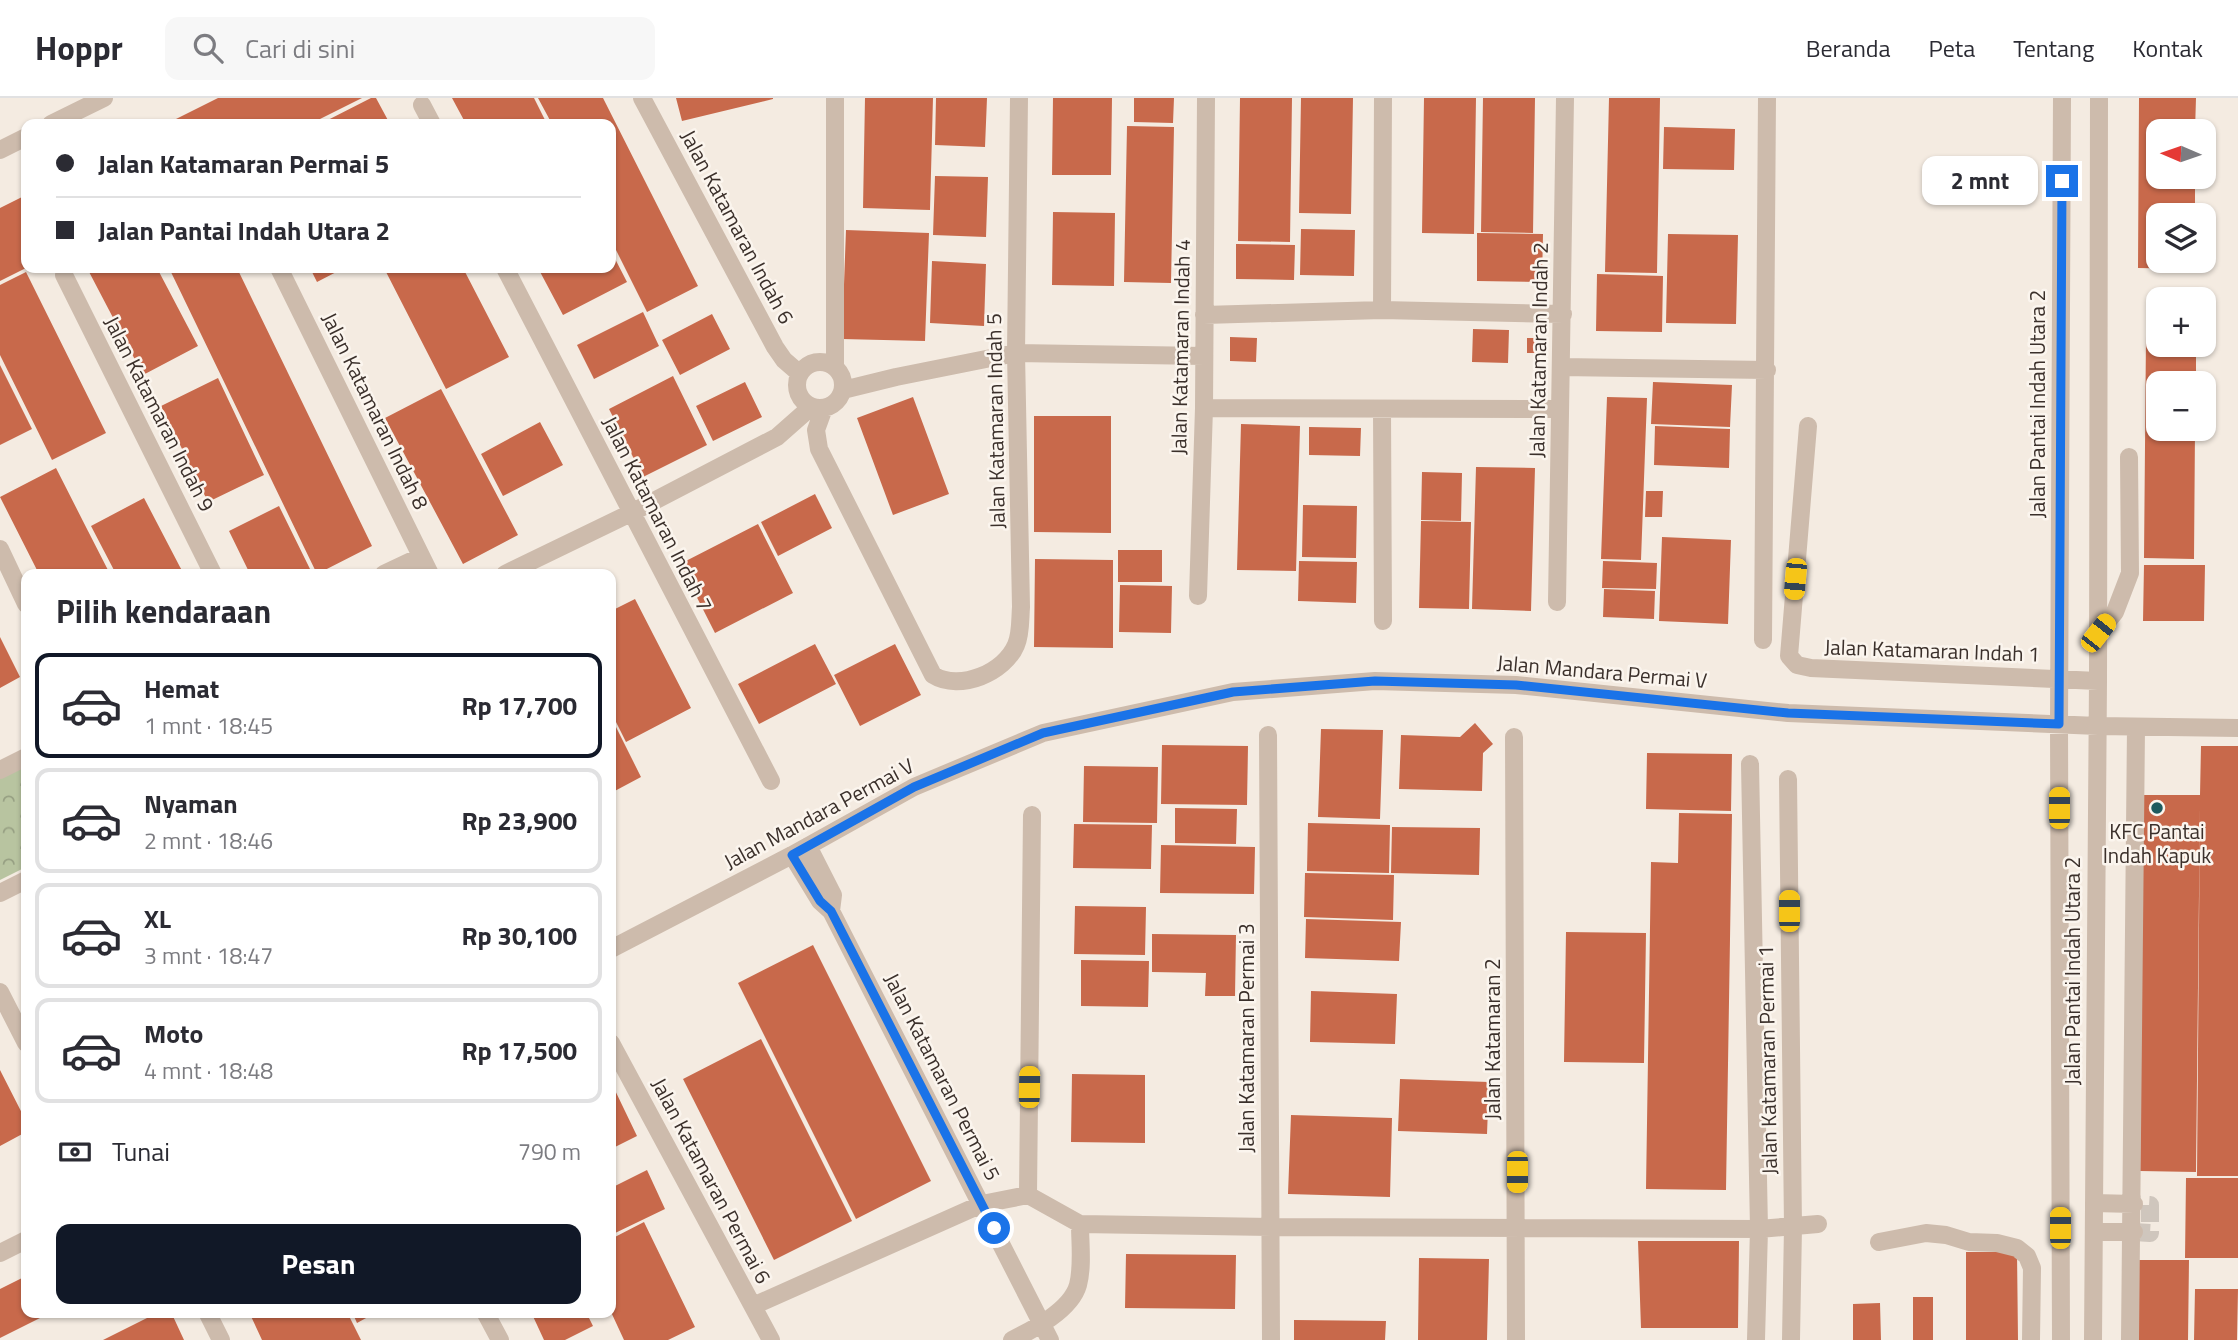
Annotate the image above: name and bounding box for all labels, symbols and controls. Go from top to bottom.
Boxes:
search box [165,17,655,80]
text: Hoppr [35,23,123,73]
icon: search [189,29,227,67]
text: Cari di sini [245,29,355,68]
text: Beranda [1806,30,1891,66]
text: Peta [1929,30,1975,66]
text: Tentang [2013,30,2094,66]
text: Kontak [2132,30,2203,66]
north arrow [2146,119,2216,189]
map controls [2146,119,2216,441]
street label: Jalan Katamaran Indah 6 [673,124,803,329]
text: Jalan Katamaran Permai 5 [98,144,389,183]
callout: 2 mnt [1922,156,2038,206]
text: 2 mnt [1951,163,2009,198]
route end [2046,165,2078,197]
button: layers [2146,203,2216,273]
text: Jalan Pantai Indah Utara 2 [98,211,390,250]
street label: Jalan Katamaran Indah 4 [1162,239,1198,455]
street label: Jalan Katamaran Indah 2 [1520,242,1556,458]
button: + [2146,287,2216,357]
street label: Jalan Pantai Indah Utara 2 [2021,290,2053,518]
street label: Jalan Katamaran Indah 8 [314,307,438,515]
street label: Jalan Katamaran Indah 9 [97,310,223,517]
street label: Jalan Katamaran Indah 5 [977,313,1013,529]
button: − [2146,371,2216,441]
street label: Jalan Katamaran Indah 7 [595,410,721,617]
car [1783,557,1808,601]
text: Pilih kendaraan [56,587,271,635]
car [2077,610,2120,656]
street label: Jalan Katamaran Indah 1 [1824,630,2040,670]
street label: Jalan Mandara Permai V [1496,646,1709,696]
text: Hemat [144,669,219,708]
icon: car [60,674,123,737]
text: Rp 17,700 [461,686,577,725]
text: 1 mnt · 18:45 [144,708,273,743]
street label: Jalan Mandara Permai V [718,749,919,877]
text: Nyaman [144,784,238,823]
car [2049,787,2070,829]
icon: car [60,789,123,852]
marker: KFC Pantai Indah Kapuk [2149,800,2165,816]
text: Rp 23,900 [461,801,577,840]
place label: KFC Pantai Indah Kapuk [2103,815,2211,871]
text: 2 mnt · 18:46 [144,823,273,858]
street label: Jalan Pantai Indah Utara 2 [2056,857,2088,1085]
car [1779,890,1800,932]
text: XL [144,899,171,938]
icon: car [60,904,123,967]
text: Rp 30,100 [461,916,577,955]
street label: Jalan Katamaran Permai 3 [1230,923,1262,1153]
text: 3 mnt · 18:47 [144,938,273,973]
street label: Jalan Katamaran Permai 1 [1749,945,1785,1175]
street label: Jalan Katamaran 2 [1476,958,1508,1120]
street label: Jalan Katamaran Permai 5 [877,967,1009,1186]
text: Moto [144,1014,203,1053]
icon: car [60,1019,123,1082]
text: Rp 17,500 [461,1031,577,1070]
text: 4 mnt · 18:48 [144,1053,273,1088]
car [1019,1066,1040,1108]
street label: Jalan Katamaran Permai 6 [644,1072,780,1289]
text: Tunai [112,1132,170,1171]
icon: cash [56,1133,94,1171]
text: 790 m [518,1134,581,1169]
car [1507,1151,1528,1193]
car [2050,1207,2071,1249]
route start [978,1212,1010,1244]
button: Pesan [56,1224,581,1304]

